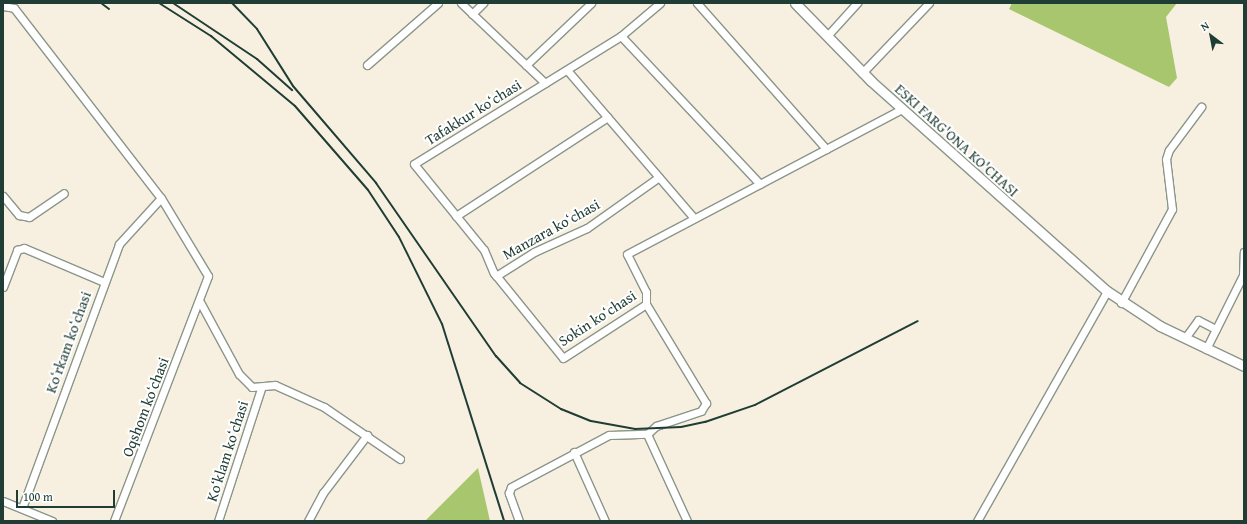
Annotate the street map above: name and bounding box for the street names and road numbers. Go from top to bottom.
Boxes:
street label: Tafakkur koʻchasi [422,75,524,149]
street label: ESKI FARG'ONA KO'CHASI [891,80,1023,200]
street label: Manzara koʻchasi [499,195,603,263]
street label: Sokin koʻchasi [555,286,639,350]
street label: Koʻrkam koʻchasi [41,289,95,395]
street label: Oqshom koʻchasi [118,355,172,459]
street label: Koʻklam koʻchasi [202,398,252,504]

